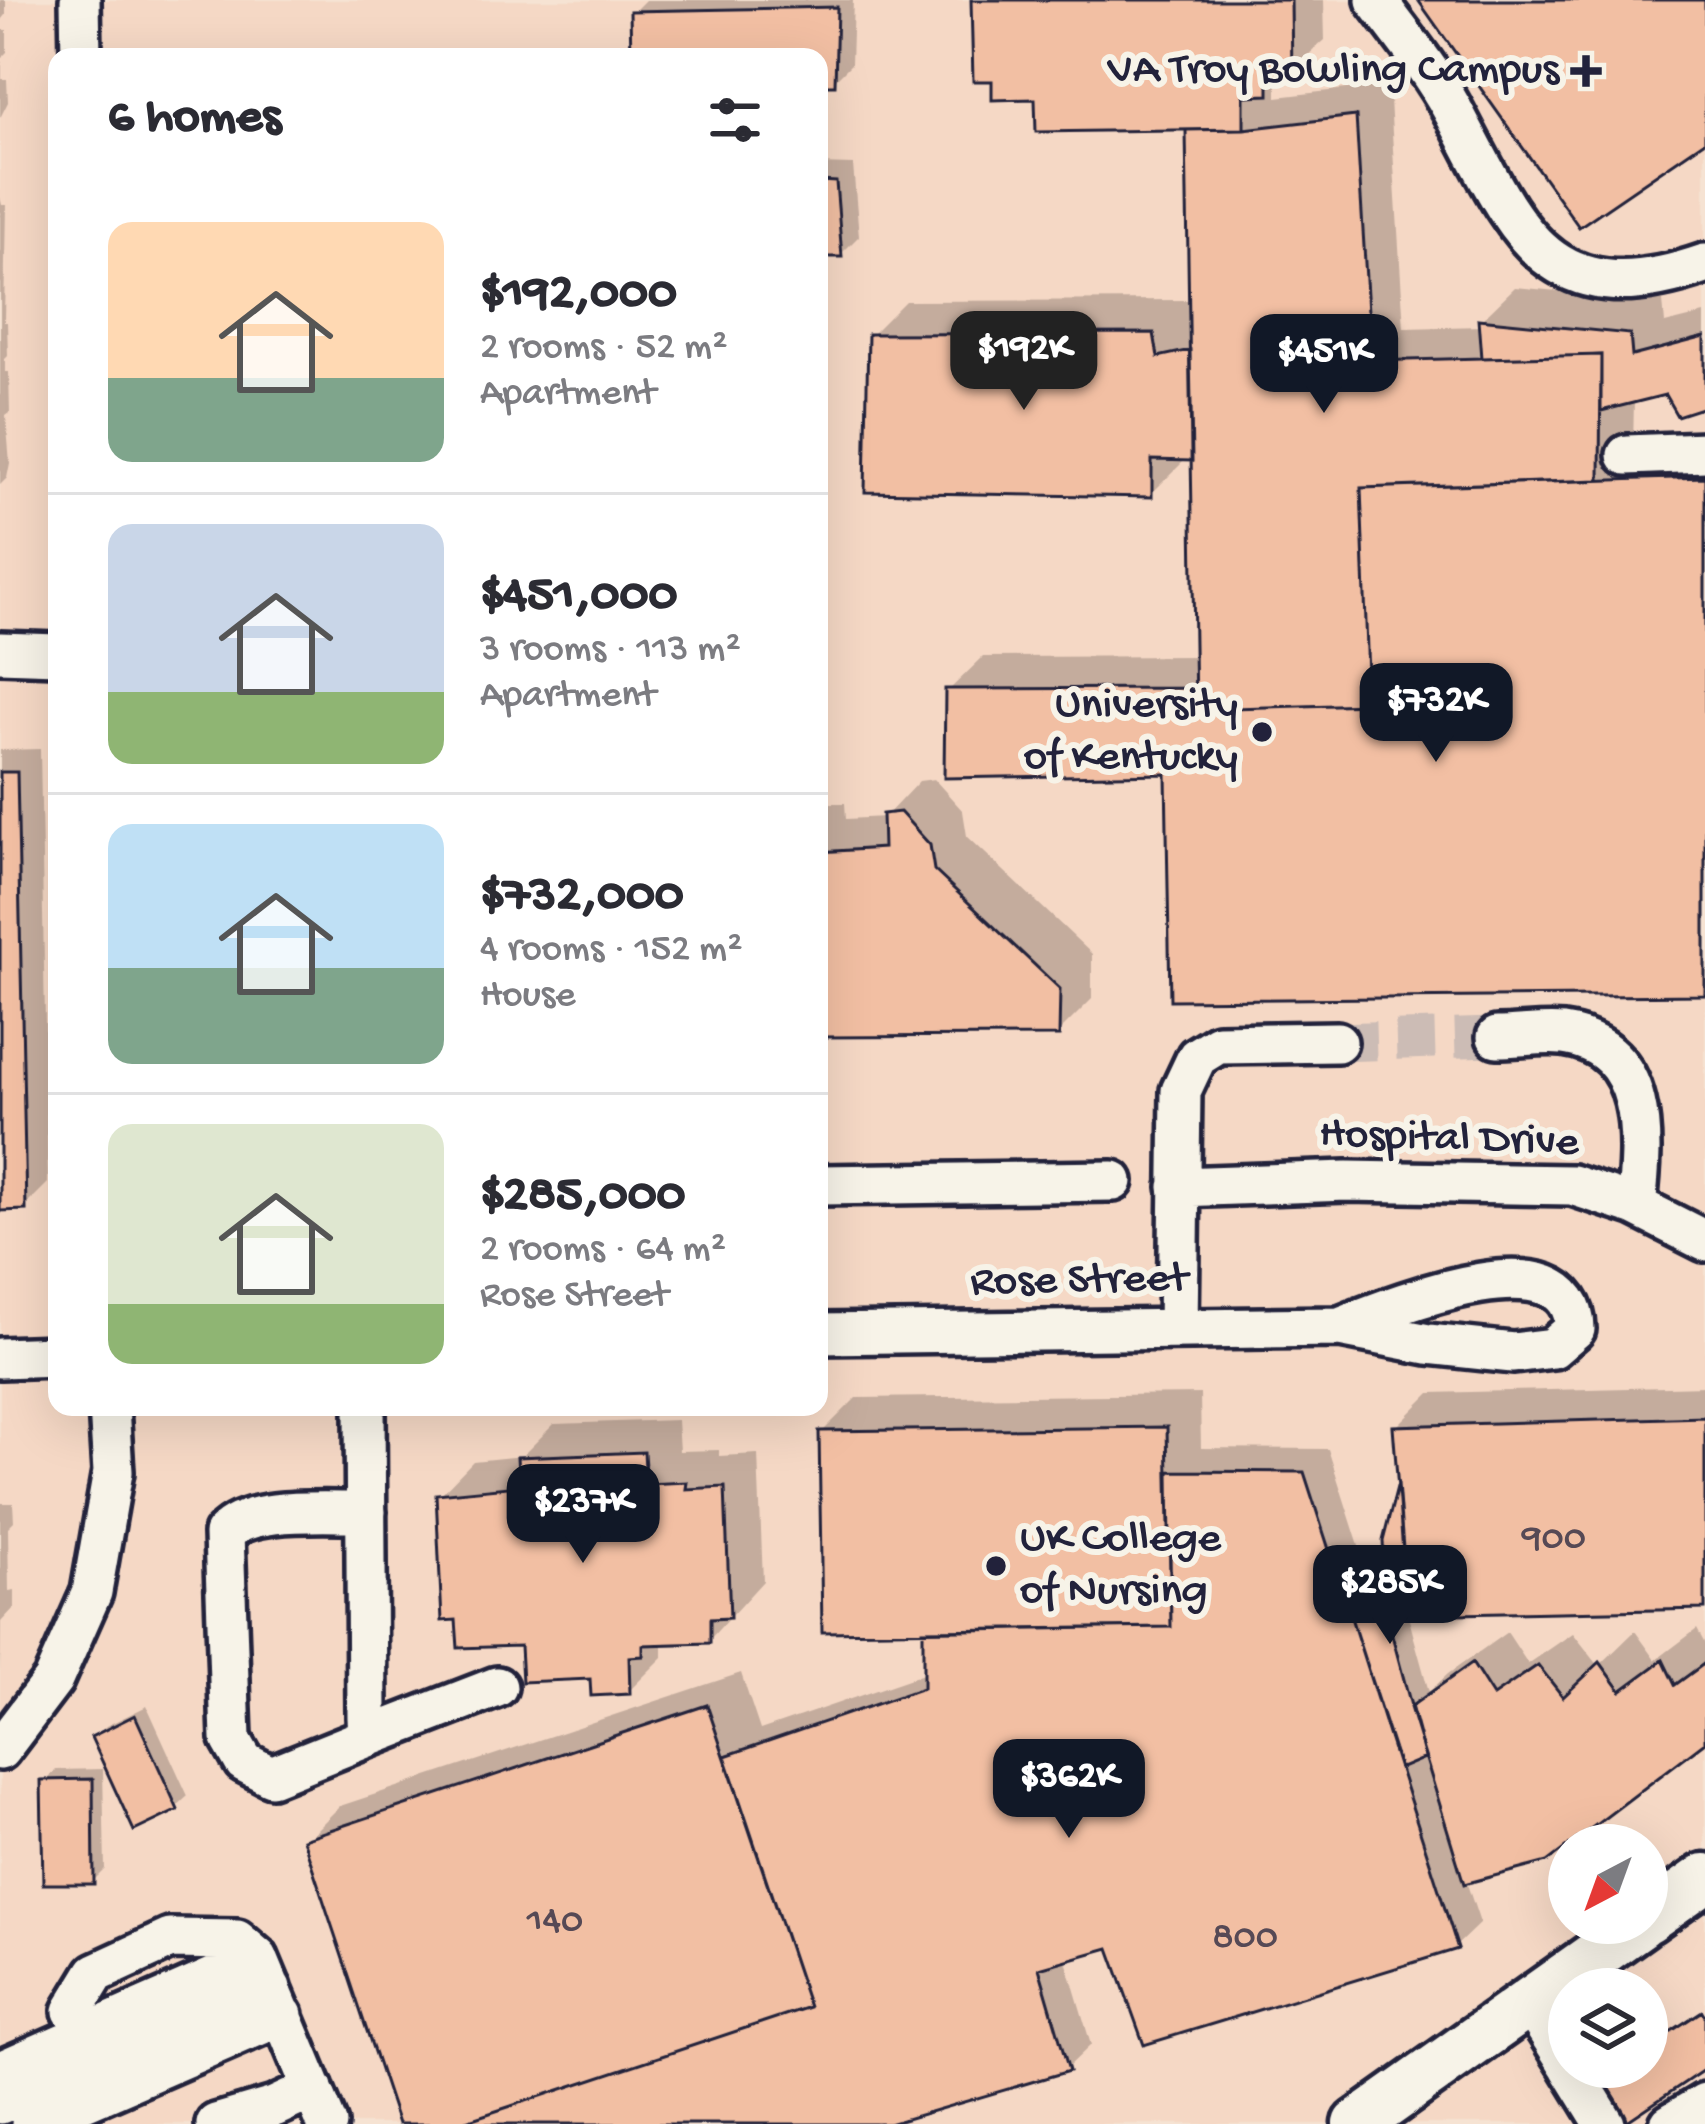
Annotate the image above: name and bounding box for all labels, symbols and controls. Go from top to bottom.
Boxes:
place label: VA Troy Bowling Campus [1107,45,1560,98]
marker: VA Troy Bowling Campus [1570,55,1602,87]
icon: filters [702,87,768,153]
text: 6 homes [108,90,281,150]
text: $192,000 [480,266,677,326]
icon: home [204,270,348,414]
pin: $192K [940,311,1108,413]
pin: $451K [1240,314,1408,416]
text: 2 rooms · 52 m² [480,326,727,372]
text: $192K [977,327,1071,373]
text: $451K [1277,330,1371,376]
text: Apartment [480,372,656,418]
text: $451,000 [480,568,677,628]
icon: home [204,572,348,716]
text: 3 rooms · 113 m² [480,628,741,674]
pin: $732K [1352,663,1520,765]
text: Apartment [480,674,656,720]
text: $732K [1387,679,1485,725]
place label: University of Kentucky [1024,680,1238,785]
marker: University of Kentucky [1249,719,1275,745]
text: $732,000 [480,868,684,928]
icon: home [204,872,348,1016]
text: 4 rooms · 152 m² [480,928,743,974]
text: House [480,974,575,1020]
street label: Hospital Drive [1318,1109,1580,1171]
text: $285,000 [480,1168,686,1228]
icon: home [204,1172,348,1316]
text: 2 rooms · 64 m² [480,1228,726,1274]
street label: Rose Street [970,1254,1192,1310]
text: Rose Street [480,1274,668,1320]
pin: $237K [499,1464,667,1566]
text: $237K [534,1480,632,1526]
place label: UK College of Nursing [1020,1514,1222,1619]
house number: 900 [1521,1517,1586,1563]
pin: $285K [1306,1545,1474,1647]
marker: UK College of Nursing [983,1553,1009,1579]
text: $285K [1340,1561,1440,1607]
pin: $362K [985,1739,1153,1841]
text: $362K [1020,1755,1118,1801]
north arrow [1548,1824,1668,1944]
map controls [1548,1824,1668,2088]
house number: 140 [526,1900,583,1946]
house number: 800 [1212,1916,1278,1962]
button: layers [1548,1968,1668,2088]

